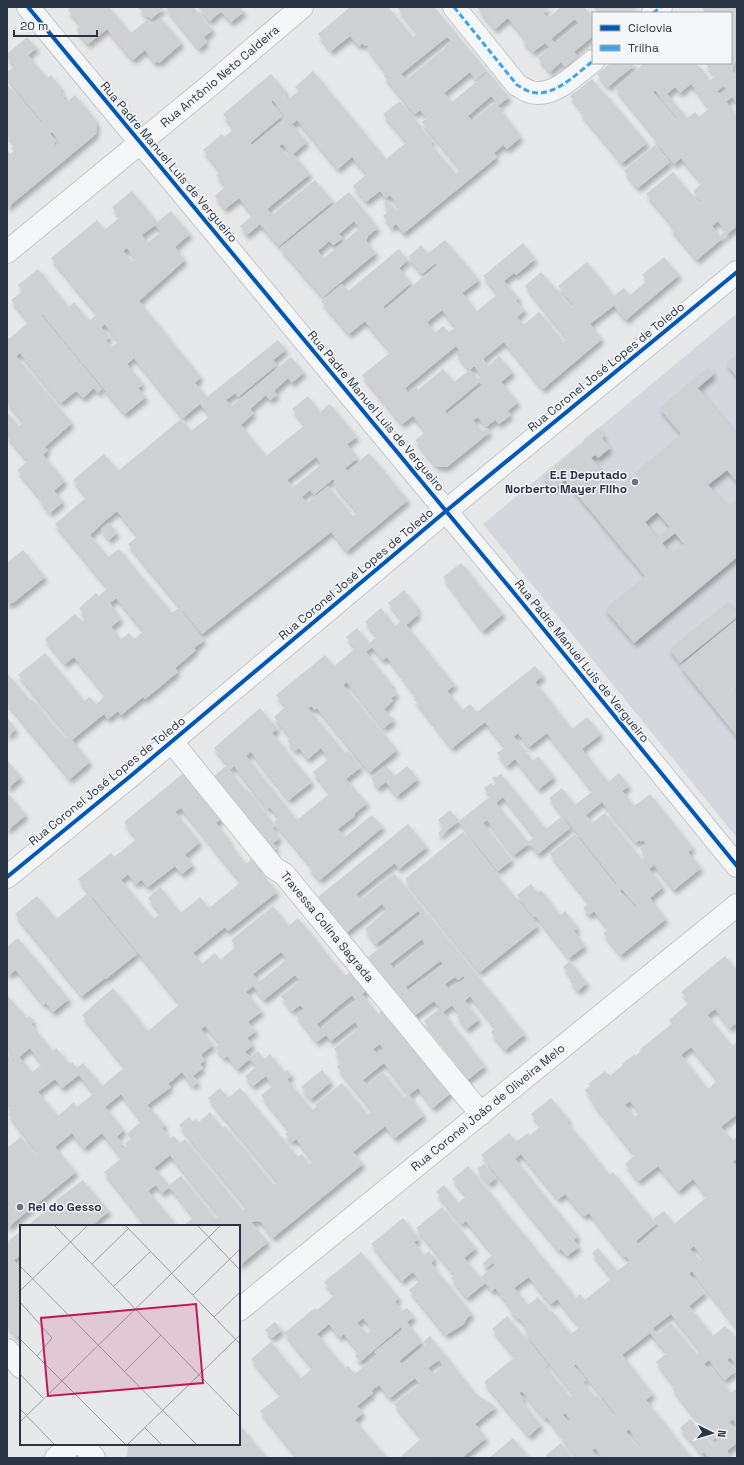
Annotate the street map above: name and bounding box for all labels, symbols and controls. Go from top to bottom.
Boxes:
scale bar [14,12,97,38]
legend [592,12,732,64]
text: 20 m [20,18,48,34]
text: Ciclovia [628,20,672,36]
street label: Rua Antônio Neto Caldeira [157,22,283,131]
text: Trilha [628,40,659,56]
street label: Rua Padre Manuel Luis de Vergueiro [97,78,241,246]
street label: Rua Coronel José Lopes de Toledo [524,299,688,435]
street label: Rua Padre Manuel Luis de Vergueiro [304,327,448,495]
place label: E.E Deputado Norberto Mayer Filho [505,467,627,497]
marker: E.E Deputado Norberto Mayer Filho [630,477,640,487]
street label: Rua Coronel José Lopes de Toledo [275,504,437,644]
street label: Rua Padre Manuel Luis de Vergueiro [511,576,653,746]
street label: Rua Coronel José Lopes de Toledo [25,713,189,849]
street label: Travessa Colina Sagrada [277,868,378,986]
street label: Rua Coronel João de Oliveira Melo [408,1040,568,1175]
place label: Rei do Gesso [28,1199,102,1215]
marker: Rei do Gesso [15,1202,25,1212]
inset map [20,1225,240,1445]
north arrow [692,1413,732,1453]
text: N [715,1430,729,1438]

